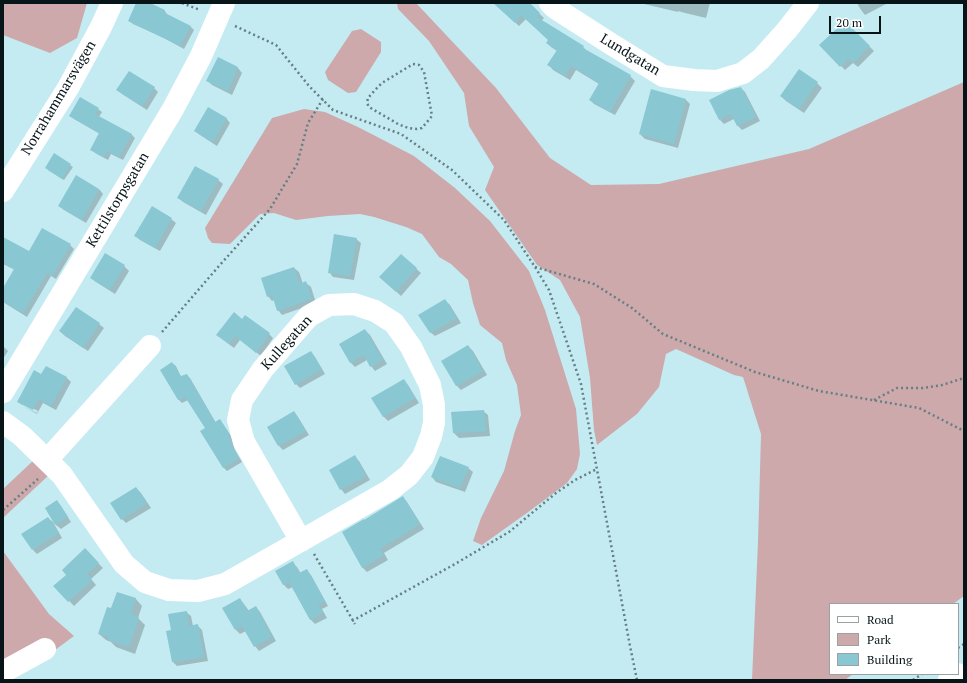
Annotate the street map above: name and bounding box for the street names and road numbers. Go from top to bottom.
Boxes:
street label: Lundgatan [597,31,663,79]
street label: Norrahammarsvägen [18,38,100,158]
street label: Kettilstorpsgatan [83,150,153,250]
street label: Kullegatan [258,312,316,374]

